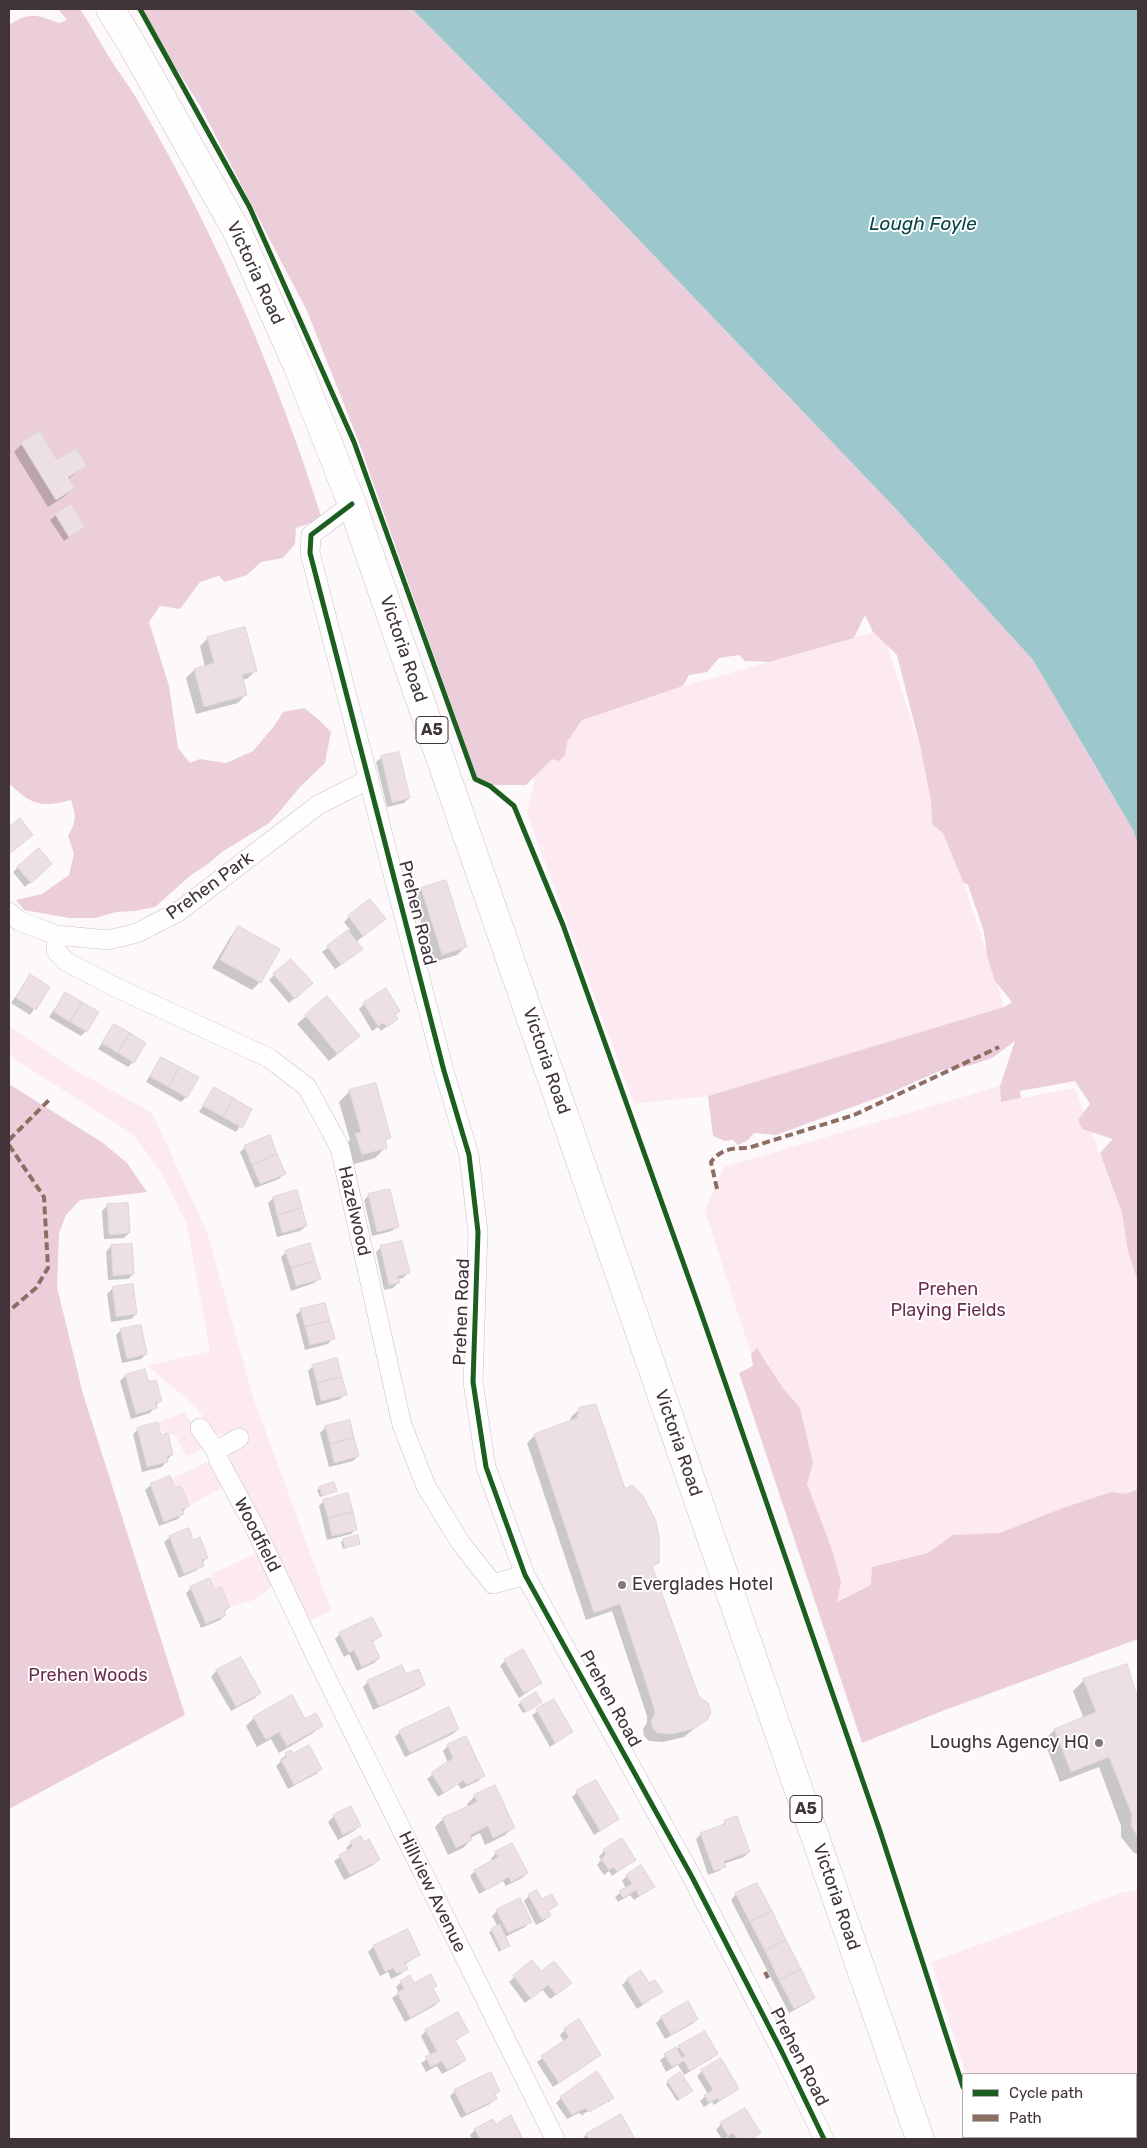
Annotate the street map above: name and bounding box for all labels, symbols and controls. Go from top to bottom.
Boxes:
water label: Lough Foyle [869,214,977,236]
street label: Victoria Road [222,218,288,328]
street label: Victoria Road [375,593,431,705]
road number: A5 [416,716,448,744]
street label: Prehen Park [162,847,258,925]
street label: Prehen Road [394,858,440,968]
street label: Victoria Road [518,1005,574,1117]
street label: Hazelwood [333,1164,375,1258]
street label: Prehen Road [449,1258,475,1366]
park label: Prehen Playing Fields [890,1279,1006,1322]
street label: Victoria Road [650,1387,706,1499]
street label: Woodfield [229,1494,285,1576]
place label: Everglades Hotel [632,1574,773,1596]
marker: Everglades Hotel [616,1579,628,1591]
street label: Prehen Road [575,1647,645,1751]
park label: Prehen Woods [28,1665,148,1687]
place label: Loughs Agency HQ [930,1732,1089,1754]
marker: Loughs Agency HQ [1093,1737,1105,1749]
road number: A5 [790,1796,822,1822]
street label: Hillview Avenue [393,1828,471,1956]
street label: Victoria Road [808,1841,864,1953]
street label: Prehen Road [765,2004,833,2110]
legend [962,2073,1137,2138]
text: Cycle path [1009,2084,1083,2102]
text: Path [1009,2109,1042,2127]

